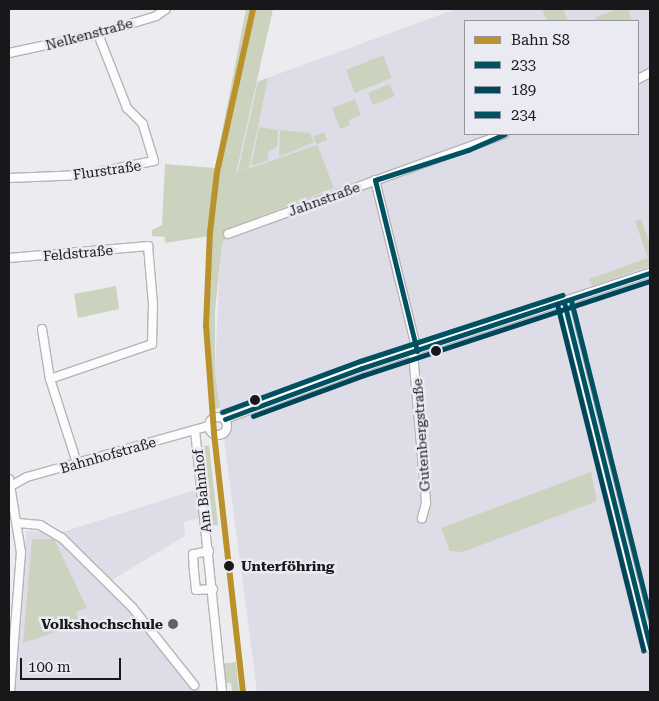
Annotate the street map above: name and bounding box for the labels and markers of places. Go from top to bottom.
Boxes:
unlabelled marker [431,346,441,356]
unlabelled marker [250,395,260,405]
marker: Unterföhring [221,558,237,574]
place label: Unterföhring [241,558,334,574]
place label: Volkshochschule [41,616,163,632]
marker: Volkshochschule [167,618,179,630]

